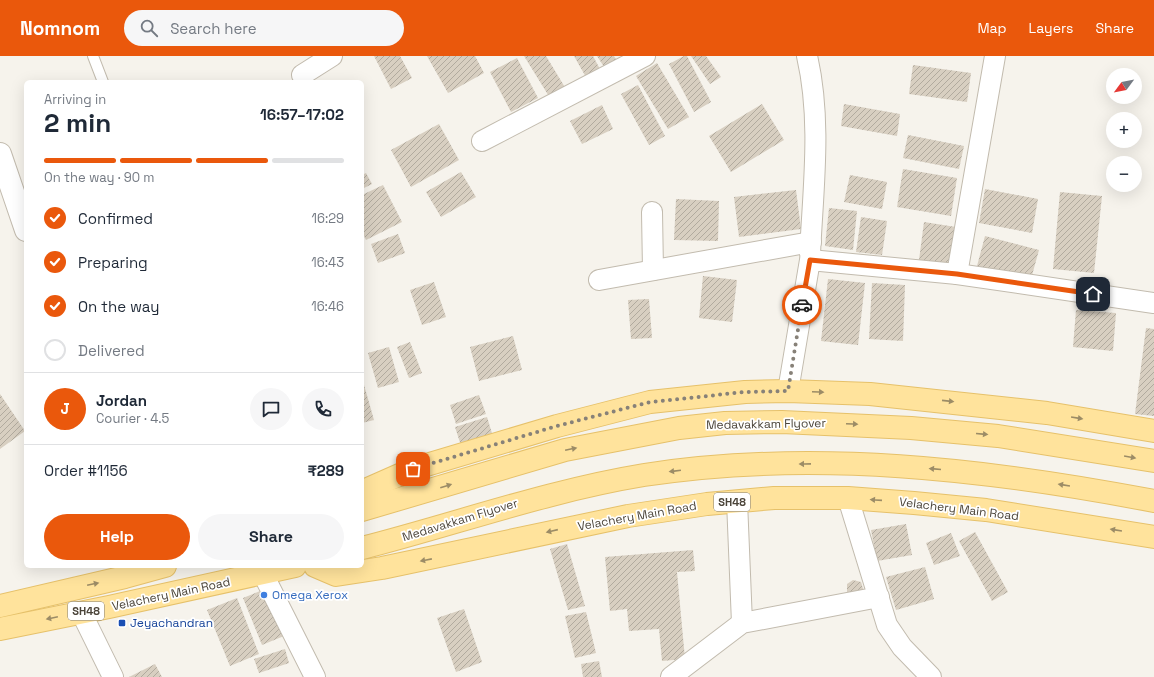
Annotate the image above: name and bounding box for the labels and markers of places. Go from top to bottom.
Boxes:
pin [1076,277,1110,311]
pin [396,452,430,486]
place label: Omega Xerox [272,587,348,603]
marker: Omega Xerox [259,590,269,600]
place label: Jeyachandran [130,615,213,631]
marker: Jeyachandran [117,618,127,628]

